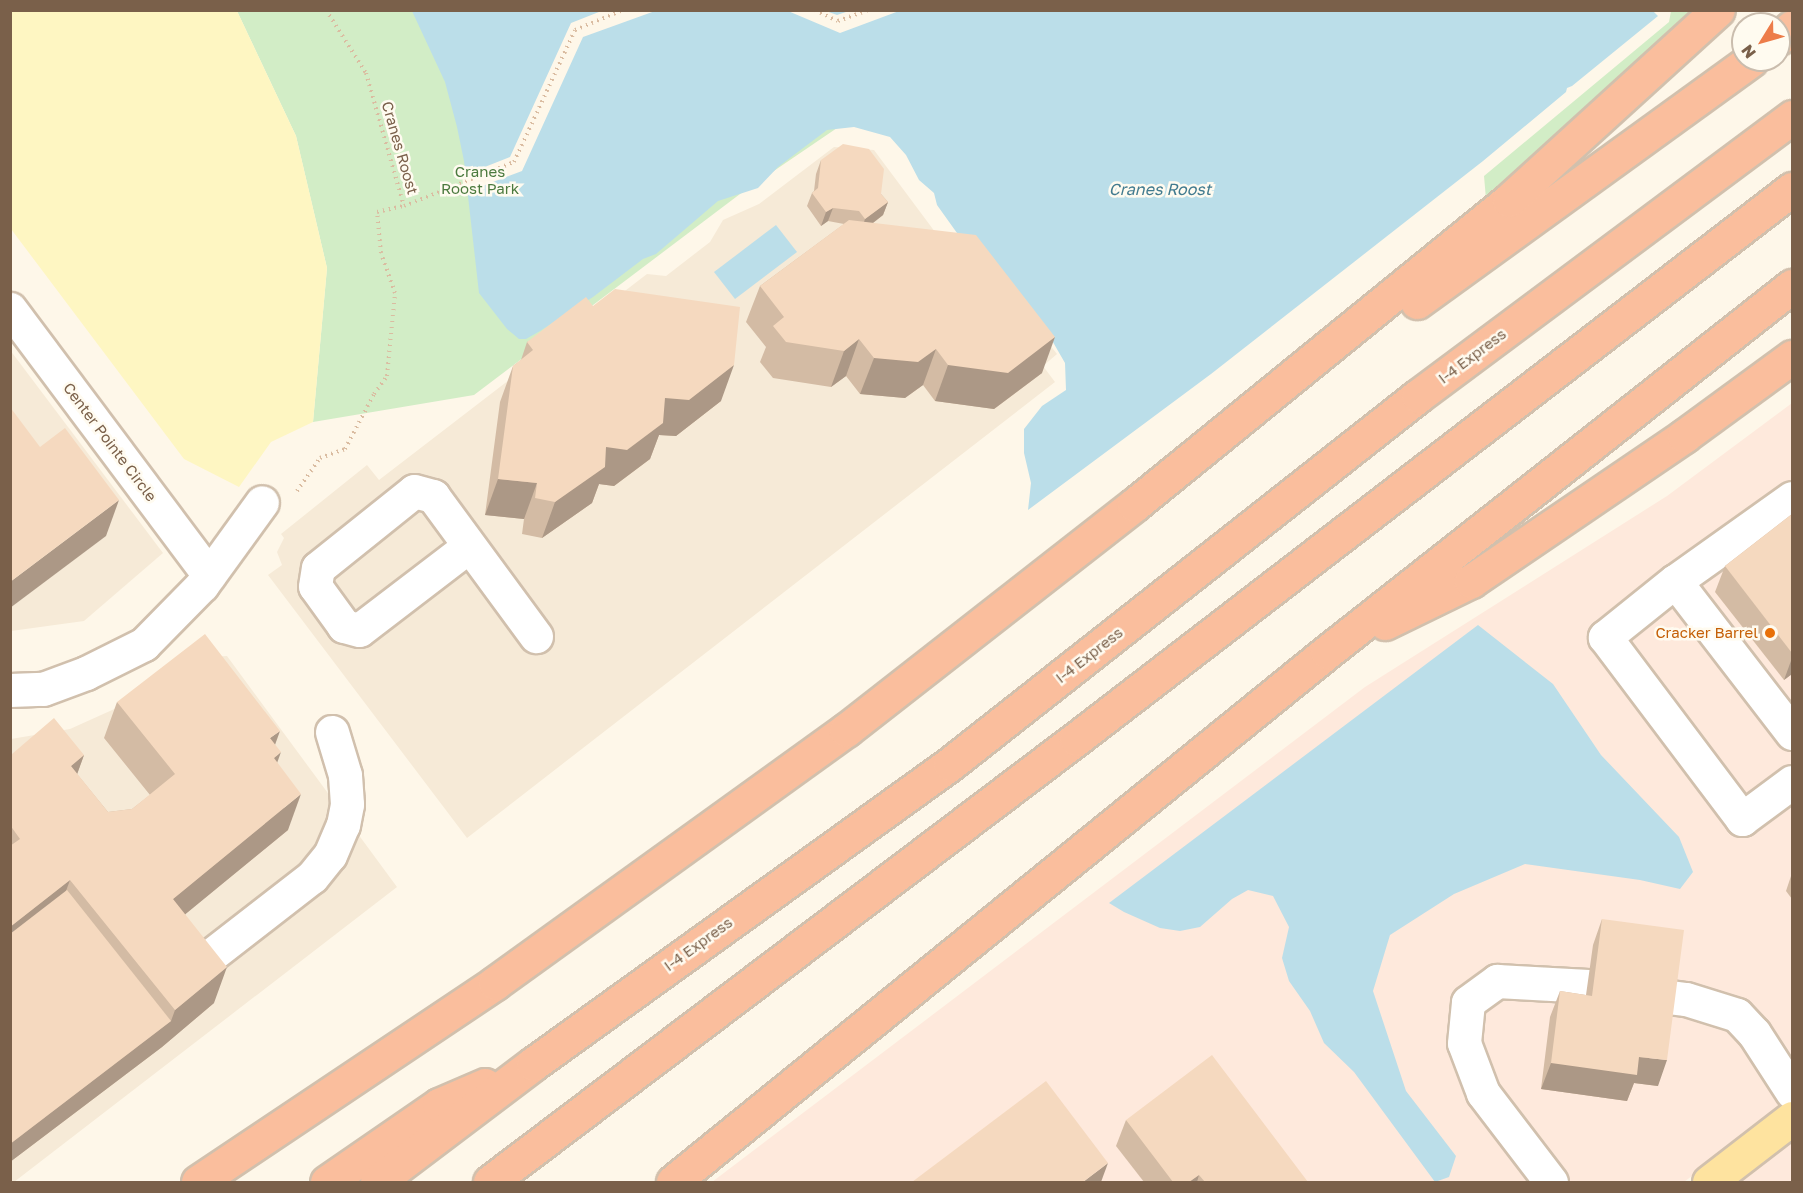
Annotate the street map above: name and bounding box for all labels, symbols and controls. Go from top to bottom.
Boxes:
north arrow [1731,12,1791,72]
text: N [1737,41,1760,63]
street label: Cranes Roost [378,99,422,197]
park label: Cranes Roost Park [441,162,519,197]
water label: Cranes Roost [1109,179,1211,199]
street label: I-4 Express [1435,325,1509,387]
street label: Center Pointe Circle [59,379,161,505]
street label: I-4 Express [1052,623,1126,687]
place label: Cracker Barrel [1655,624,1758,642]
marker: Cracker Barrel [1763,626,1777,640]
street label: I-4 Express [660,913,736,975]

